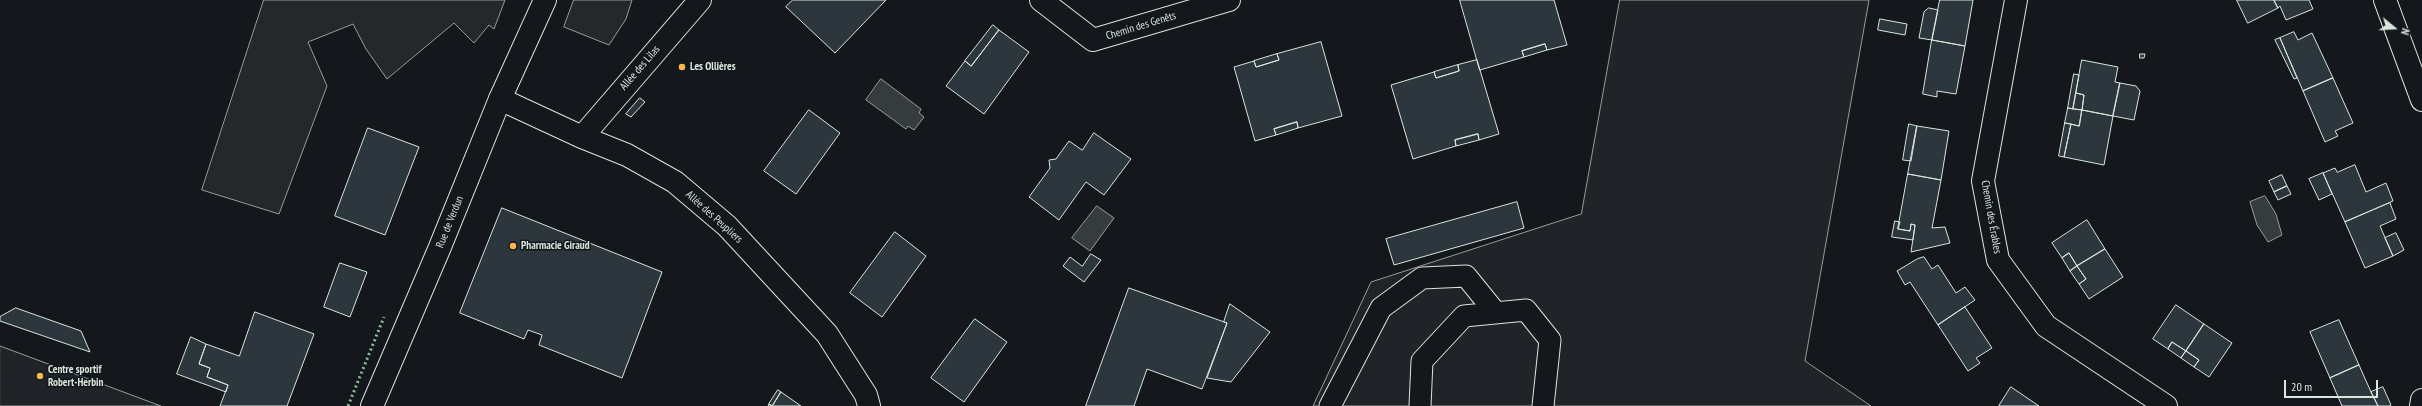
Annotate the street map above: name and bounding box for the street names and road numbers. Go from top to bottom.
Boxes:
street label: Chemin des Genêts [1104,9,1178,43]
street label: Allée des Lilas [617,43,663,93]
street label: Chemin des Érables [1978,179,2004,255]
street label: Allée des Peupliers [683,188,745,246]
street label: Rue de Verdun [434,194,466,250]

